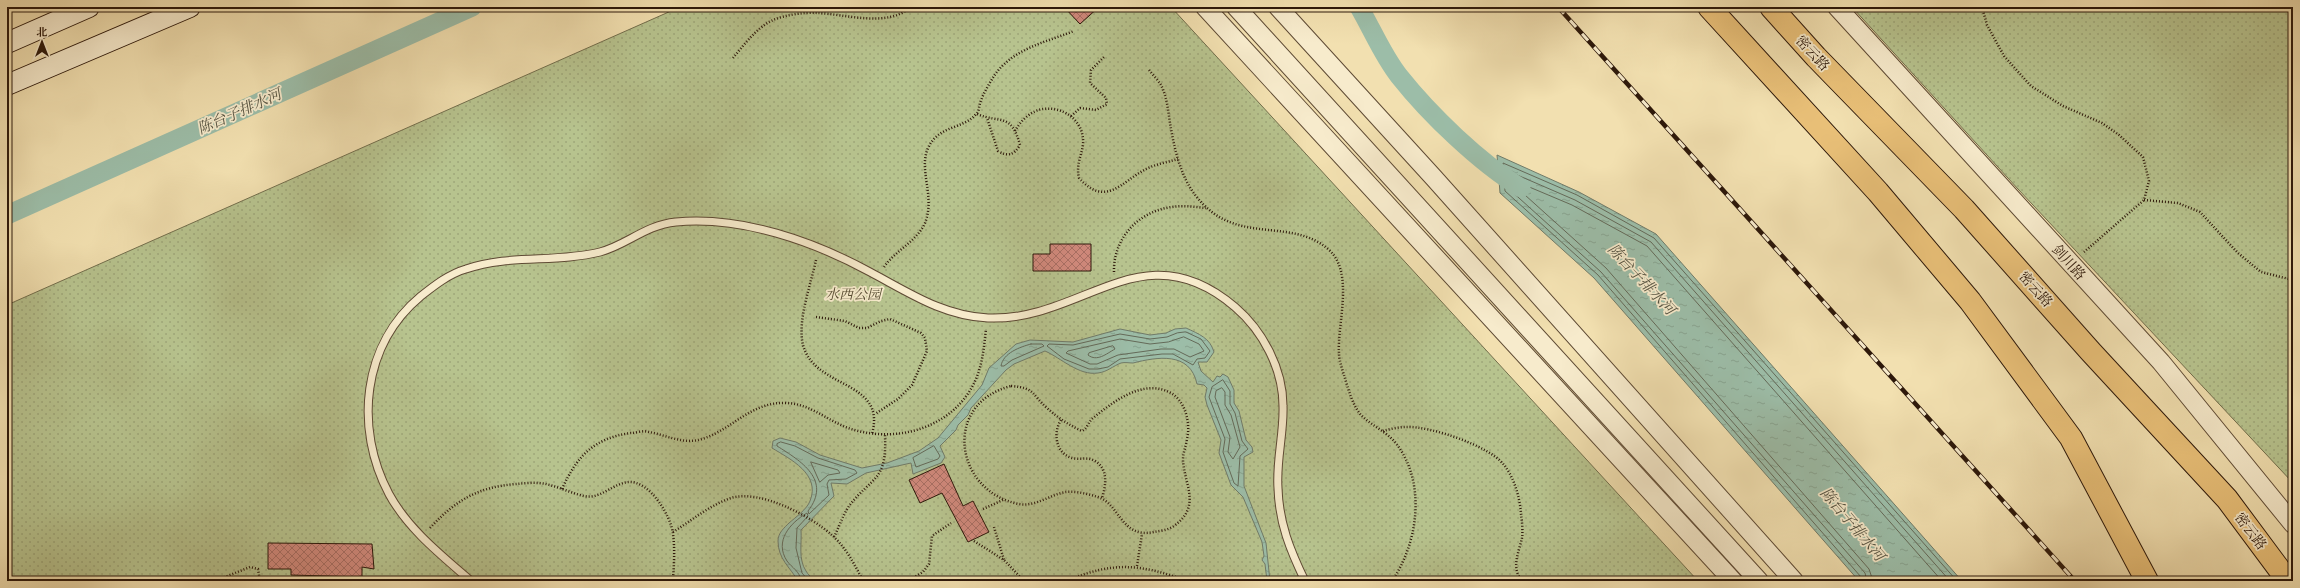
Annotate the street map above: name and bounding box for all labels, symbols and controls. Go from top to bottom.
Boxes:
north arrow [22,22,62,62]
text: 北 [37,25,48,39]
street label: 密云路 [1792,32,1834,74]
water label: 陈台子排水河 [194,83,287,138]
water label: 陈台子排水河 [1604,240,1682,321]
street label: 剑川路 [2048,240,2090,284]
street label: 密云路 [2015,267,2057,311]
park label: 水西公园 [825,285,883,303]
water label: 陈台子排水河 [1817,483,1891,567]
street label: 密云路 [2231,509,2271,553]

